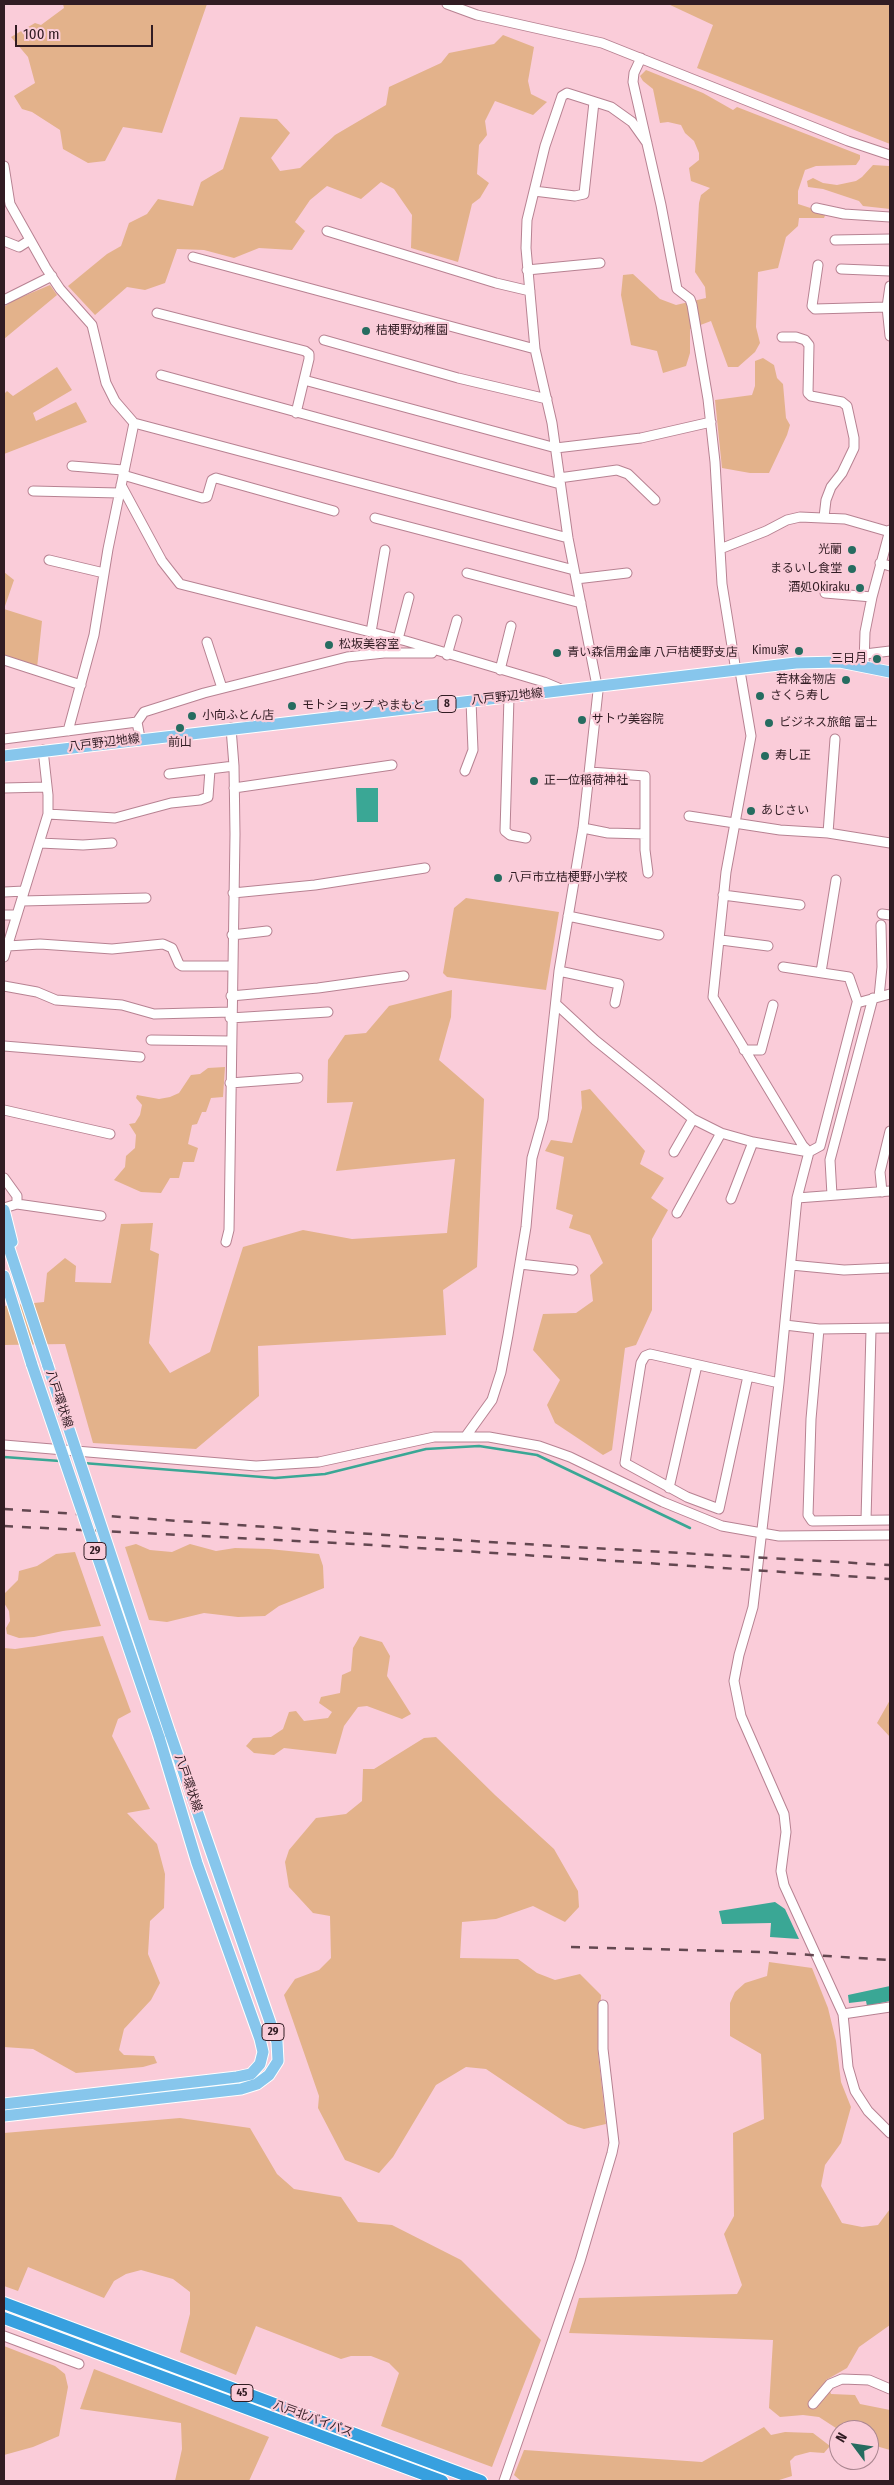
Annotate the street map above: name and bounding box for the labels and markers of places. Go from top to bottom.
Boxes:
place label: 桔梗野幼稚園 [376,324,448,338]
marker: 桔梗野幼稚園 [360,325,372,337]
place label: 光蘭 [818,543,842,557]
marker: 光蘭 [846,544,858,556]
place label: まるいし食堂 [770,562,842,576]
marker: まるいし食堂 [846,563,858,575]
place label: 酒処Okiraku [788,581,850,595]
marker: 酒処Okiraku [854,582,866,594]
place label: 松坂美容室 [339,638,399,652]
marker: 松坂美容室 [323,639,335,651]
place label: Kimu家 [752,644,789,658]
marker: Kimu家 [793,645,805,657]
place label: 青い森信用金庫 八戸桔梗野支店 [567,646,738,660]
marker: 青い森信用金庫 八戸桔梗野支店 [551,647,563,659]
place label: 三日月 [831,652,867,666]
marker: 三日月 [871,653,883,665]
place label: 若林金物店 [776,673,836,687]
marker: 若林金物店 [840,674,852,686]
place label: さくら寿し [770,689,830,703]
marker: さくら寿し [754,690,766,702]
place label: モトショップ やまもと [302,699,425,713]
marker: モトショップ やまもと [286,700,298,712]
place label: 小向ふとん店 [202,709,274,723]
marker: 小向ふとん店 [186,710,198,722]
place label: サトウ美容院 [592,713,664,727]
marker: サトウ美容院 [576,714,588,726]
place label: ビジネス旅館 富士 [779,716,878,730]
marker: ビジネス旅館 富士 [763,717,775,729]
marker: 前山 [174,722,186,734]
place label: 前山 [168,736,192,750]
place label: 寿し正 [775,749,811,763]
marker: 寿し正 [759,750,771,762]
place label: 正一位稲荷神社 [544,774,628,788]
marker: 正一位稲荷神社 [528,775,540,787]
place label: あじさい [761,804,809,818]
marker: あじさい [745,805,757,817]
place label: 八戸市立桔梗野小学校 [508,871,628,885]
marker: 八戸市立桔梗野小学校 [492,872,504,884]

